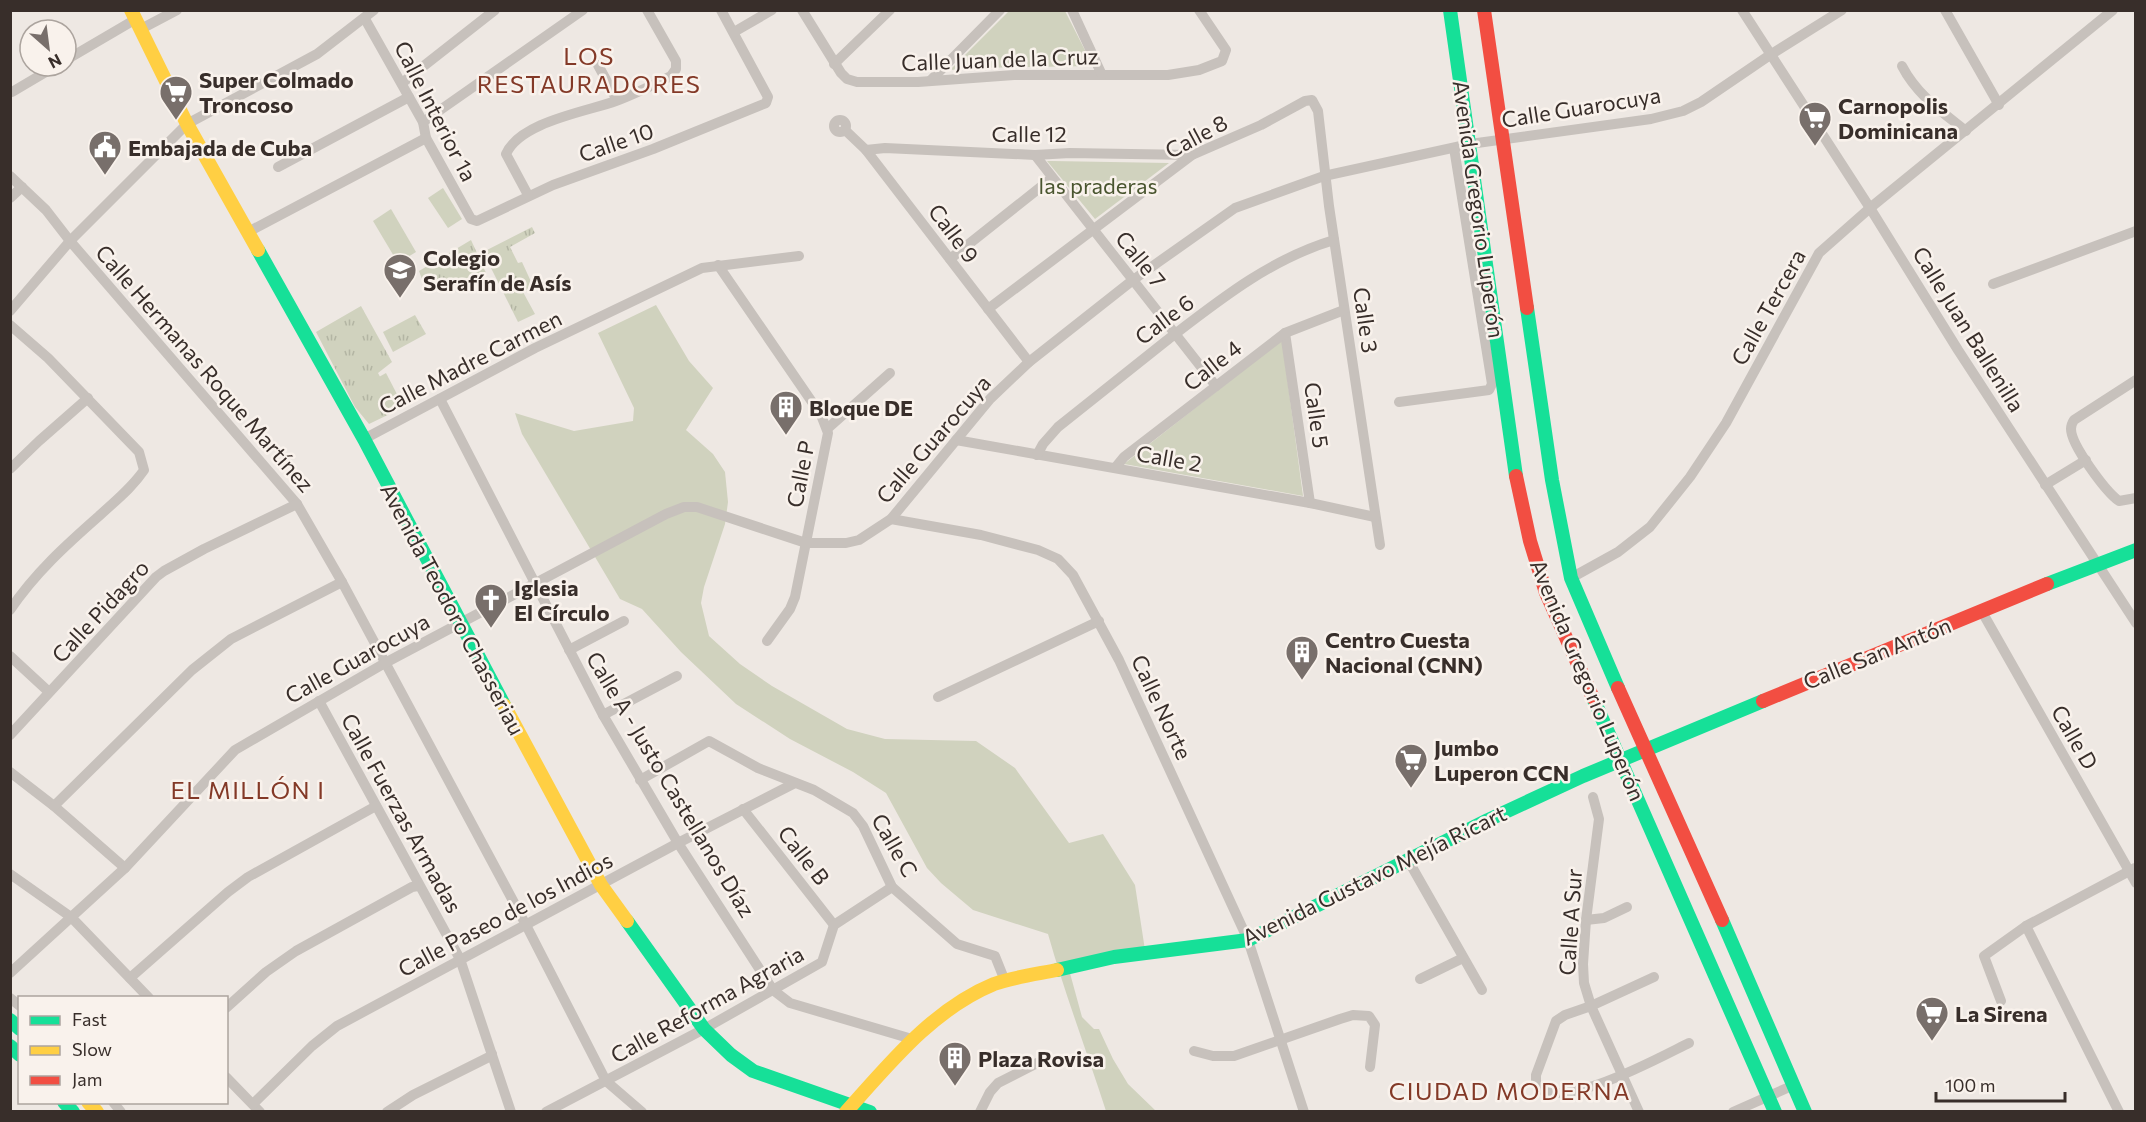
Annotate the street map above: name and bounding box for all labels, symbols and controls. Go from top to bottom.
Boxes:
north arrow [18,18,78,78]
street label: Calle Interior 1a [389,36,483,186]
district label: LOS RESTAURADORES [477,41,701,98]
street label: Calle Juan de la Cruz [901,42,1099,76]
text: N [46,50,65,73]
place label: Super Colmado Troncoso [199,66,354,118]
supermarket icon: Super Colmado Troncoso [158,74,194,121]
street label: Avenida Gregorio Luperón [1448,78,1510,340]
street label: Calle Guarocuya [1499,81,1663,133]
place label: Carnopolis Dominicana [1838,92,1958,144]
supermarket icon: Carnopolis Dominicana [1797,100,1833,147]
street label: Calle 8 [1160,108,1232,164]
street label: Calle 10 [575,117,657,167]
street label: Calle 12 [991,120,1067,147]
public building icon: Embajada de Cuba [87,129,123,176]
place label: Embajada de Cuba [128,134,312,161]
park label: las praderas [1039,172,1157,199]
street label: Calle 9 [923,198,985,268]
street label: Calle 7 [1110,225,1172,293]
street label: Calle Hermanas Roque Martínez [90,239,320,497]
street label: Calle Juan Ballenilla [1907,241,2031,417]
place label: Colegio Serafín de Asís [423,244,571,296]
street label: Calle Tercera [1725,244,1811,370]
school or university icon: Colegio Serafín de Asís [382,252,418,299]
street label: Calle 3 [1348,285,1384,355]
street label: Calle 6 [1129,288,1199,350]
street label: Calle Madre Carmen [374,304,566,420]
street label: Calle 4 [1177,334,1247,396]
street label: Calle Guarocuya [870,369,996,509]
street label: Calle 5 [1299,380,1335,450]
building icon: Bloque DE [768,389,804,436]
place label: Bloque DE [809,394,913,421]
street label: Calle P [780,438,820,510]
street label: Calle 2 [1134,439,1204,477]
street label: Avenida Teodoro Chasseriau [375,478,531,740]
street label: Calle Pidagro [46,554,154,668]
street label: Avenida Gregorio Luperón [1525,555,1651,805]
place label: Iglesia El Círculo [514,574,610,626]
church icon: Iglesia El Círculo [473,582,509,629]
street label: Calle Guarocuya [280,607,434,709]
street label: Calle San Antón [1799,611,1955,695]
place label: Centro Cuesta Nacional (CNN) [1325,626,1483,678]
building icon: Centro Cuesta Nacional (CNN) [1284,634,1320,681]
street label: Calle A - Justo Castellanos Díaz [581,646,761,922]
street label: Calle Norte [1126,650,1198,764]
street label: Calle D [2046,700,2104,774]
street label: Calle Fuerzas Armadas [336,708,468,918]
place label: Jumbo Luperon CCN [1434,734,1569,786]
supermarket icon: Jumbo Luperon CCN [1393,742,1429,789]
district label: EL MILLÓN I [171,775,325,804]
street label: Avenida Gustavo Mejía Ricart [1237,799,1511,951]
street label: Calle C [866,809,924,881]
street label: Calle B [772,820,836,890]
street label: Calle Paseo de los Indios [393,846,617,982]
street label: Calle A Sur [1553,868,1587,976]
street label: Calle Reforma Agraria [606,940,808,1068]
supermarket icon: La Sirena [1914,995,1950,1042]
legend [18,996,228,1104]
place label: La Sirena [1955,1000,2048,1027]
text: Fast [72,1008,107,1030]
text: Slow [72,1038,112,1060]
building icon: Plaza Rovisa [937,1040,973,1087]
place label: Plaza Rovisa [978,1045,1104,1072]
scale bar [1936,1065,2065,1103]
text: Jam [72,1068,102,1090]
text: 100 m [1945,1074,1995,1096]
district label: CIUDAD MODERNA [1389,1076,1631,1105]

